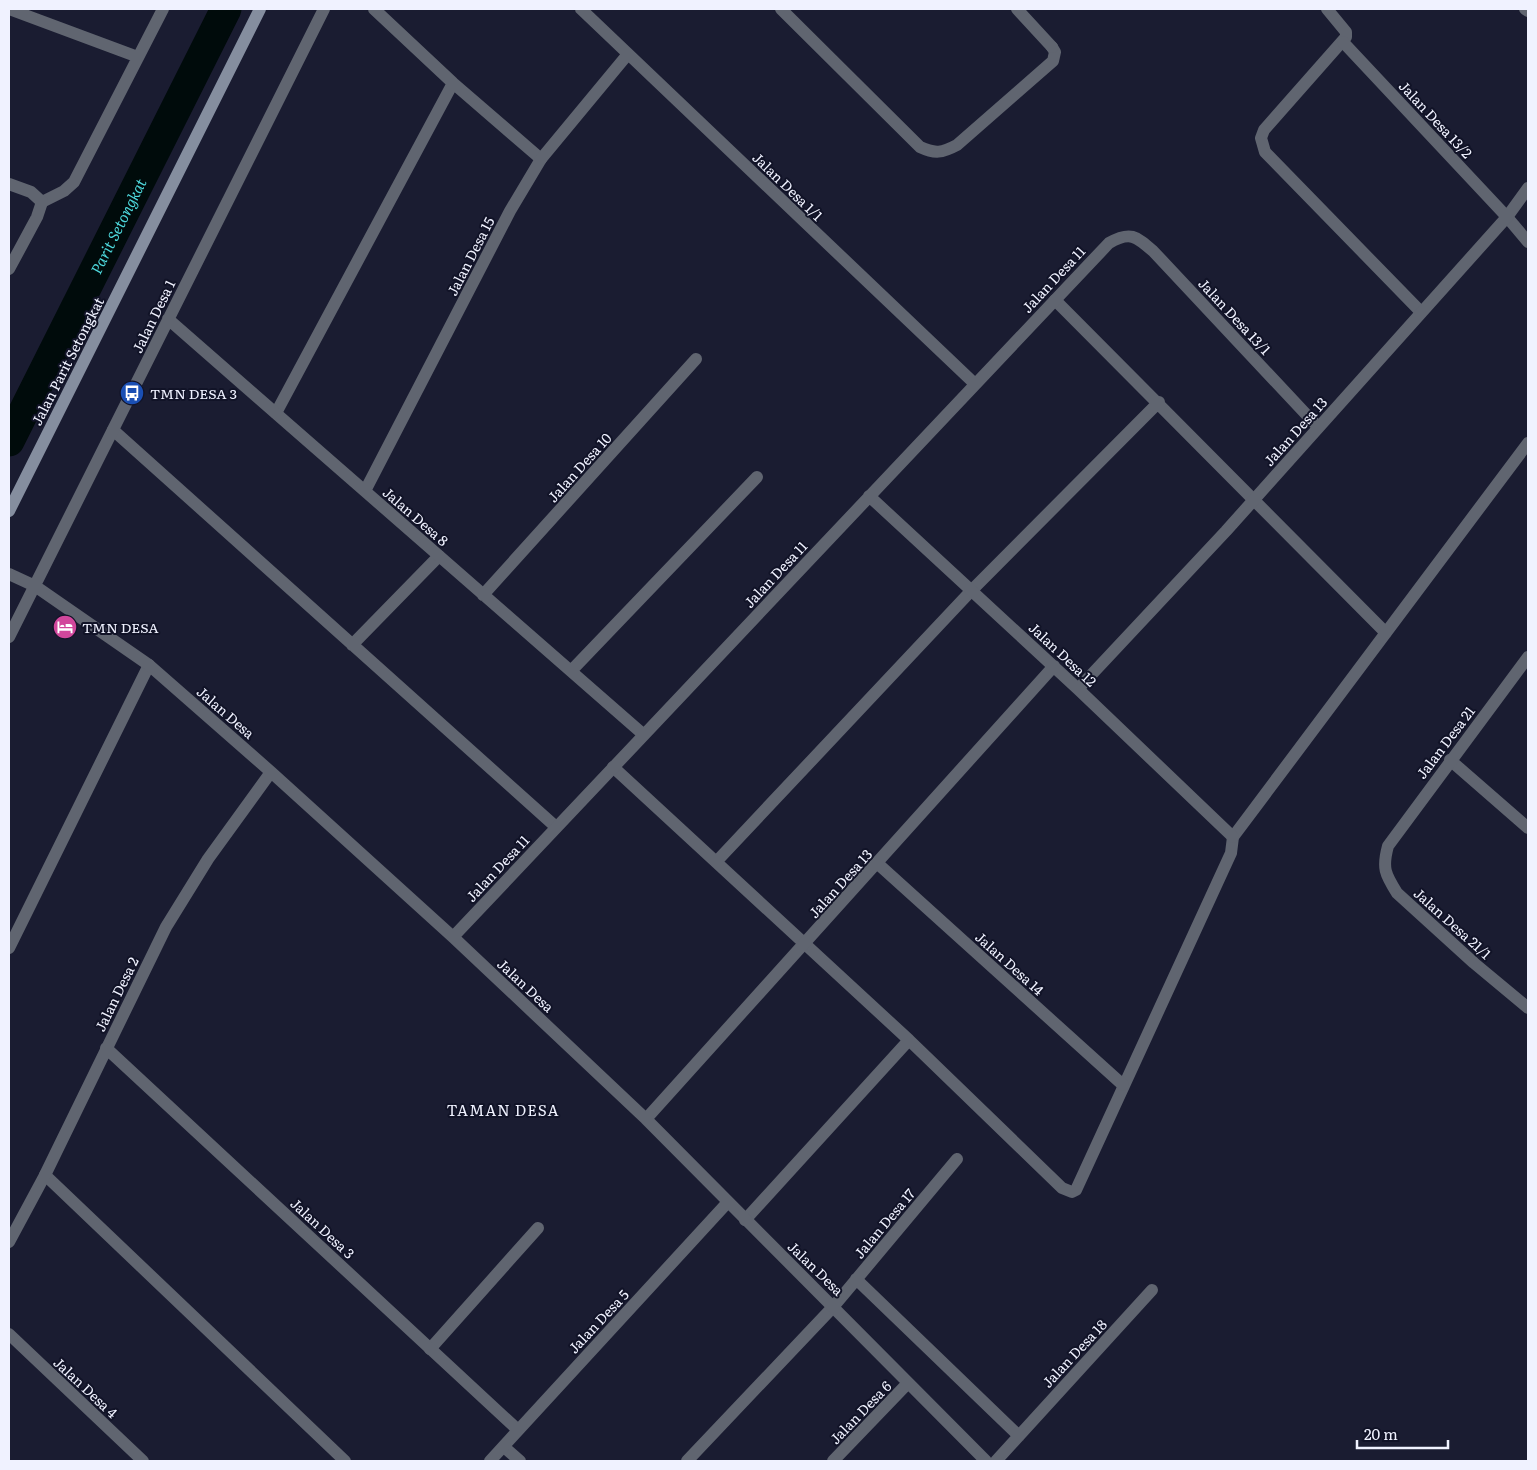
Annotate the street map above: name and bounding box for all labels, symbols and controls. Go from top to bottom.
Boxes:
street label: Jalan Desa 13/2 [1395,76,1477,162]
street label: Jalan Desa 1/1 [748,147,828,225]
water label: Parit Setongkat [83,174,151,278]
street label: Jalan Desa 15 [442,213,498,299]
street label: Jalan Desa 11 [1017,241,1089,317]
street label: Jalan Desa 13/1 [1194,273,1276,359]
street label: Jalan Desa 1 [127,276,179,356]
street label: Jalan Parit Setongkat [26,293,108,429]
bus stop icon: TMN DESA 3 [119,380,145,406]
place label: TMN DESA 3 [150,383,237,403]
street label: Jalan Desa 13 [1259,392,1331,470]
street label: Jalan Desa 10 [542,428,616,506]
street label: Jalan Desa 8 [379,482,453,550]
street label: Jalan Desa 11 [739,536,811,612]
hotel icon: TMN DESA [52,614,78,640]
place label: TMN DESA [82,617,159,637]
street label: Jalan Desa 12 [1025,617,1101,691]
street label: Jalan Desa [193,681,260,743]
street label: Jalan Desa 21 [1411,701,1479,782]
street label: Jalan Desa 11 [461,830,533,906]
street label: Jalan Desa 13 [804,844,876,922]
street label: Jalan Desa 21/1 [1410,883,1496,963]
street label: Jalan Desa 14 [971,927,1049,999]
street label: Jalan Desa 2 [89,953,143,1035]
street label: Jalan Desa [493,954,559,1017]
district label: TAMAN DESA [447,1098,559,1121]
street label: Jalan Desa 17 [849,1184,919,1262]
street label: Jalan Desa 3 [287,1193,359,1263]
street label: Jalan Desa [784,1236,849,1300]
street label: Jalan Desa 5 [563,1285,633,1357]
street label: Jalan Desa 18 [1037,1314,1111,1392]
street label: Jalan Desa 4 [50,1352,123,1422]
street label: Jalan Desa 6 [825,1376,896,1448]
scale bar [1357,1418,1448,1450]
text: 20 m [1364,1422,1398,1445]

